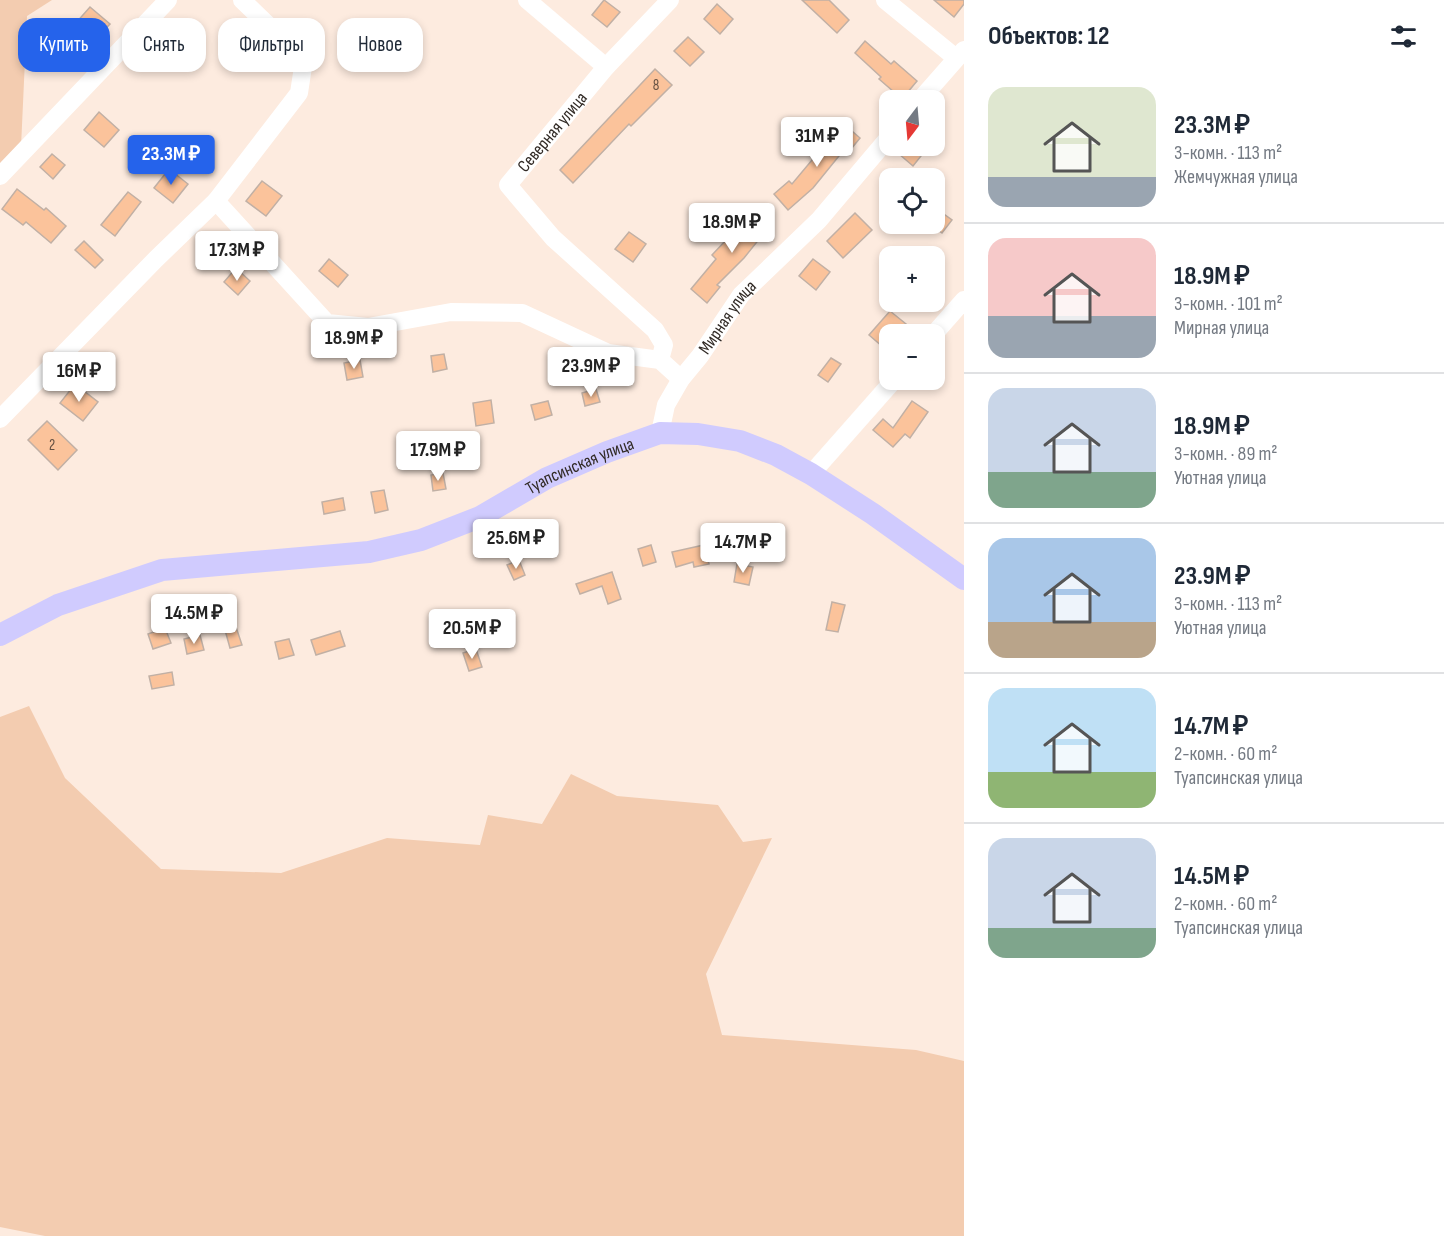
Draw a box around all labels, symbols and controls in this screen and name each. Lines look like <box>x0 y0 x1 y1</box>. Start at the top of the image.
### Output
chip: Купить <box>18 18 110 72</box>
chip: Снять <box>122 18 206 72</box>
chip: Фильтры <box>218 18 325 72</box>
chip: Новое <box>337 18 423 72</box>
icon: filters <box>1387 20 1420 53</box>
text: Объектов: 12 <box>988 21 1109 52</box>
house number: 8 <box>653 76 659 95</box>
street label: Северная улица <box>513 88 592 176</box>
north arrow <box>879 90 945 156</box>
map controls <box>879 90 945 390</box>
text: 23.3M ₽ <box>1174 110 1250 141</box>
icon: home <box>1036 111 1108 183</box>
pin: 31M ₽ <box>775 117 859 168</box>
text: 31M ₽ <box>795 124 839 148</box>
pin: 23.3M ₽ <box>116 135 226 186</box>
text: 3-комн. · 113 m² <box>1174 141 1282 165</box>
text: 23.3M ₽ <box>142 142 200 166</box>
text: Жемчужная улица <box>1174 165 1298 189</box>
button: locate <box>879 168 945 234</box>
pin: 18.9M ₽ <box>677 203 787 254</box>
text: 18.9M ₽ <box>703 210 761 234</box>
pin: 17.3M ₽ <box>182 231 292 282</box>
text: 17.3M ₽ <box>209 238 265 262</box>
button: + <box>879 246 945 312</box>
text: 18.9M ₽ <box>1174 261 1250 292</box>
icon: home <box>1036 262 1108 334</box>
street label: Мирная улица <box>694 276 761 358</box>
text: 3-комн. · 101 m² <box>1174 292 1283 316</box>
text: Мирная улица <box>1174 316 1269 340</box>
pin: 18.9M ₽ <box>299 319 409 370</box>
button: − <box>879 324 945 390</box>
text: 18.9M ₽ <box>325 326 383 350</box>
pin: 23.9M ₽ <box>536 347 646 398</box>
pin: 16M ₽ <box>37 352 121 403</box>
text: 23.9M ₽ <box>562 354 620 378</box>
text: 16M ₽ <box>57 359 101 383</box>
text: 18.9M ₽ <box>1174 411 1250 442</box>
icon: home <box>1036 412 1108 484</box>
pin: 17.9M ₽ <box>383 431 493 482</box>
street label: Туапсинская улица <box>522 433 637 499</box>
house number: 2 <box>49 436 55 455</box>
text: 17.9M ₽ <box>410 438 466 462</box>
text: 3-комн. · 89 m² <box>1174 442 1277 466</box>
text: Уютная улица <box>1174 466 1266 490</box>
pin: 25.6M ₽ <box>461 519 571 570</box>
pin: 14.7M ₽ <box>688 523 798 574</box>
text: 25.6M ₽ <box>487 526 545 550</box>
text: 14.7M ₽ <box>714 530 772 554</box>
text: 23.9M ₽ <box>1174 561 1251 592</box>
icon: home <box>1036 562 1108 634</box>
text: 3-комн. · 113 m² <box>1174 592 1282 616</box>
pin: 14.5M ₽ <box>139 594 249 645</box>
text: 14.5M ₽ <box>165 601 223 625</box>
pin: 20.5M ₽ <box>417 609 527 660</box>
text: 20.5M ₽ <box>443 616 501 640</box>
text: Уютная улица <box>1174 616 1266 640</box>
text: 14.7M ₽ <box>1174 711 1248 742</box>
icon: home <box>1036 712 1108 784</box>
text: 2-комн. · 60 m² <box>1174 742 1277 766</box>
text: Туапсинская улица <box>1174 766 1303 790</box>
text: 14.5M ₽ <box>1174 861 1249 892</box>
icon: home <box>1036 862 1108 934</box>
text: 2-комн. · 60 m² <box>1174 892 1277 916</box>
text: Туапсинская улица <box>1174 916 1303 940</box>

